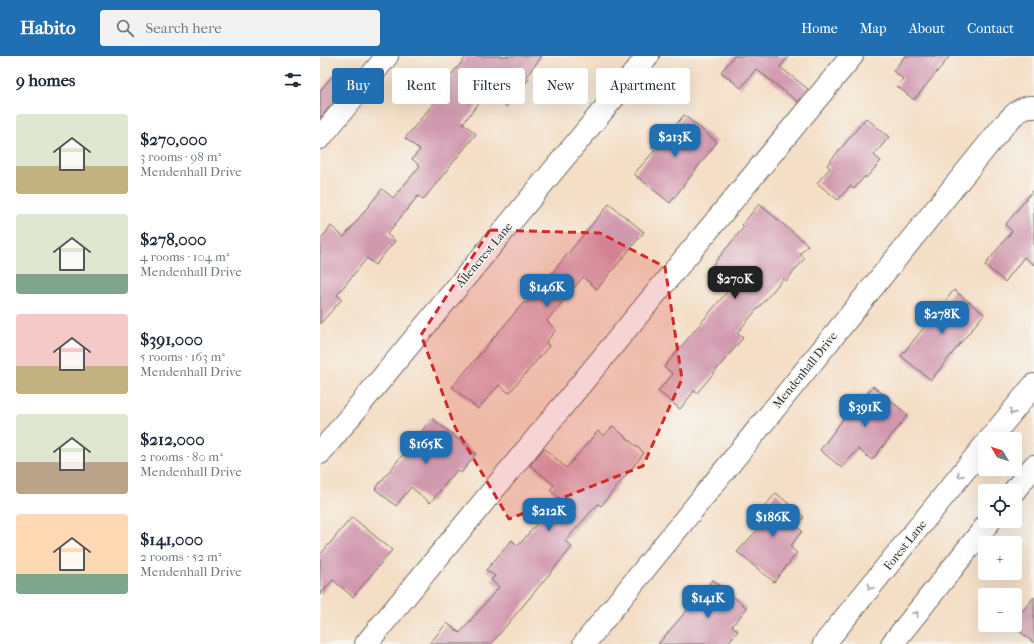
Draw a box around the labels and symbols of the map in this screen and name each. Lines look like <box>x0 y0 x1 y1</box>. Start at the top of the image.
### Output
pin: $213K <box>647 124 703 158</box>
street label: Allencrest Lane <box>452 220 515 291</box>
pin: $270K <box>707 266 763 300</box>
pin: $146K <box>519 274 575 308</box>
pin: $278K <box>914 301 970 335</box>
street label: Mendenhall Drive <box>770 329 840 411</box>
pin: $391K <box>837 394 893 428</box>
one-way arrow <box>1010 407 1017 414</box>
pin: $165K <box>398 431 454 465</box>
north arrow <box>978 432 1022 476</box>
one-way arrow <box>958 471 965 478</box>
pin: $212K <box>521 498 577 532</box>
pin: $186K <box>745 504 801 538</box>
street label: Forest Lane <box>881 517 929 573</box>
one-way arrow <box>867 583 874 590</box>
pin: $141K <box>680 585 736 619</box>
one-way arrow <box>912 611 919 618</box>

